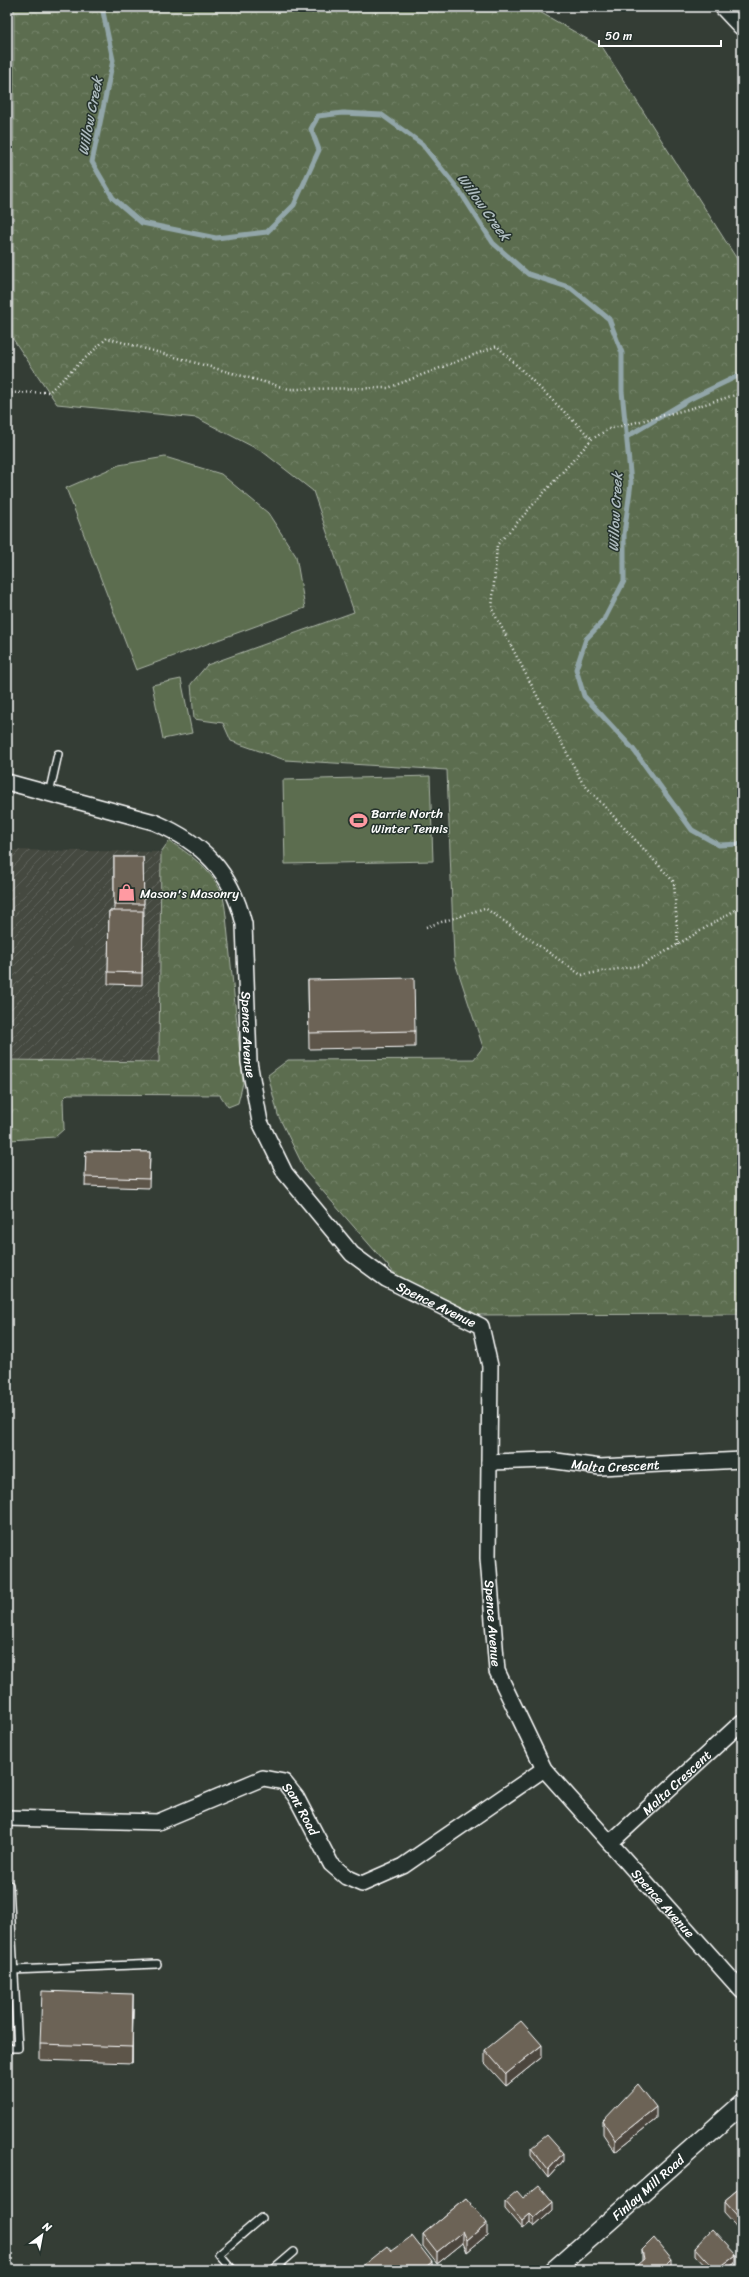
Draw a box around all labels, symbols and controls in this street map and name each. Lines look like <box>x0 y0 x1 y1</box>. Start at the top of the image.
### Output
scale bar <box>599 22 721 48</box>
text: 50 m <box>605 25 632 47</box>
water label: Willow Creek <box>71 73 111 157</box>
water label: Willow Creek <box>450 168 518 248</box>
water label: Willow Creek <box>601 470 630 552</box>
place label: Barrie North Winter Tennis <box>371 802 449 840</box>
sports icon: Barrie North Winter Tennis <box>348 810 368 830</box>
place label: Mason's Masonry <box>140 882 239 905</box>
shop icon: Mason's Masonry <box>117 883 137 903</box>
street label: Spence Avenue <box>234 991 263 1080</box>
street label: Spence Avenue <box>392 1275 481 1334</box>
street label: Malta Crescent <box>570 1452 660 1479</box>
street label: Spence Avenue <box>478 1579 508 1668</box>
street label: Malta Crescent <box>636 1744 717 1821</box>
street label: Sant Road <box>276 1777 326 1841</box>
street label: Spence Avenue <box>626 1863 701 1944</box>
street label: Finlay Mill Road <box>606 2148 691 2226</box>
north arrow <box>22 2215 62 2255</box>
text: N <box>38 2216 56 2237</box>

